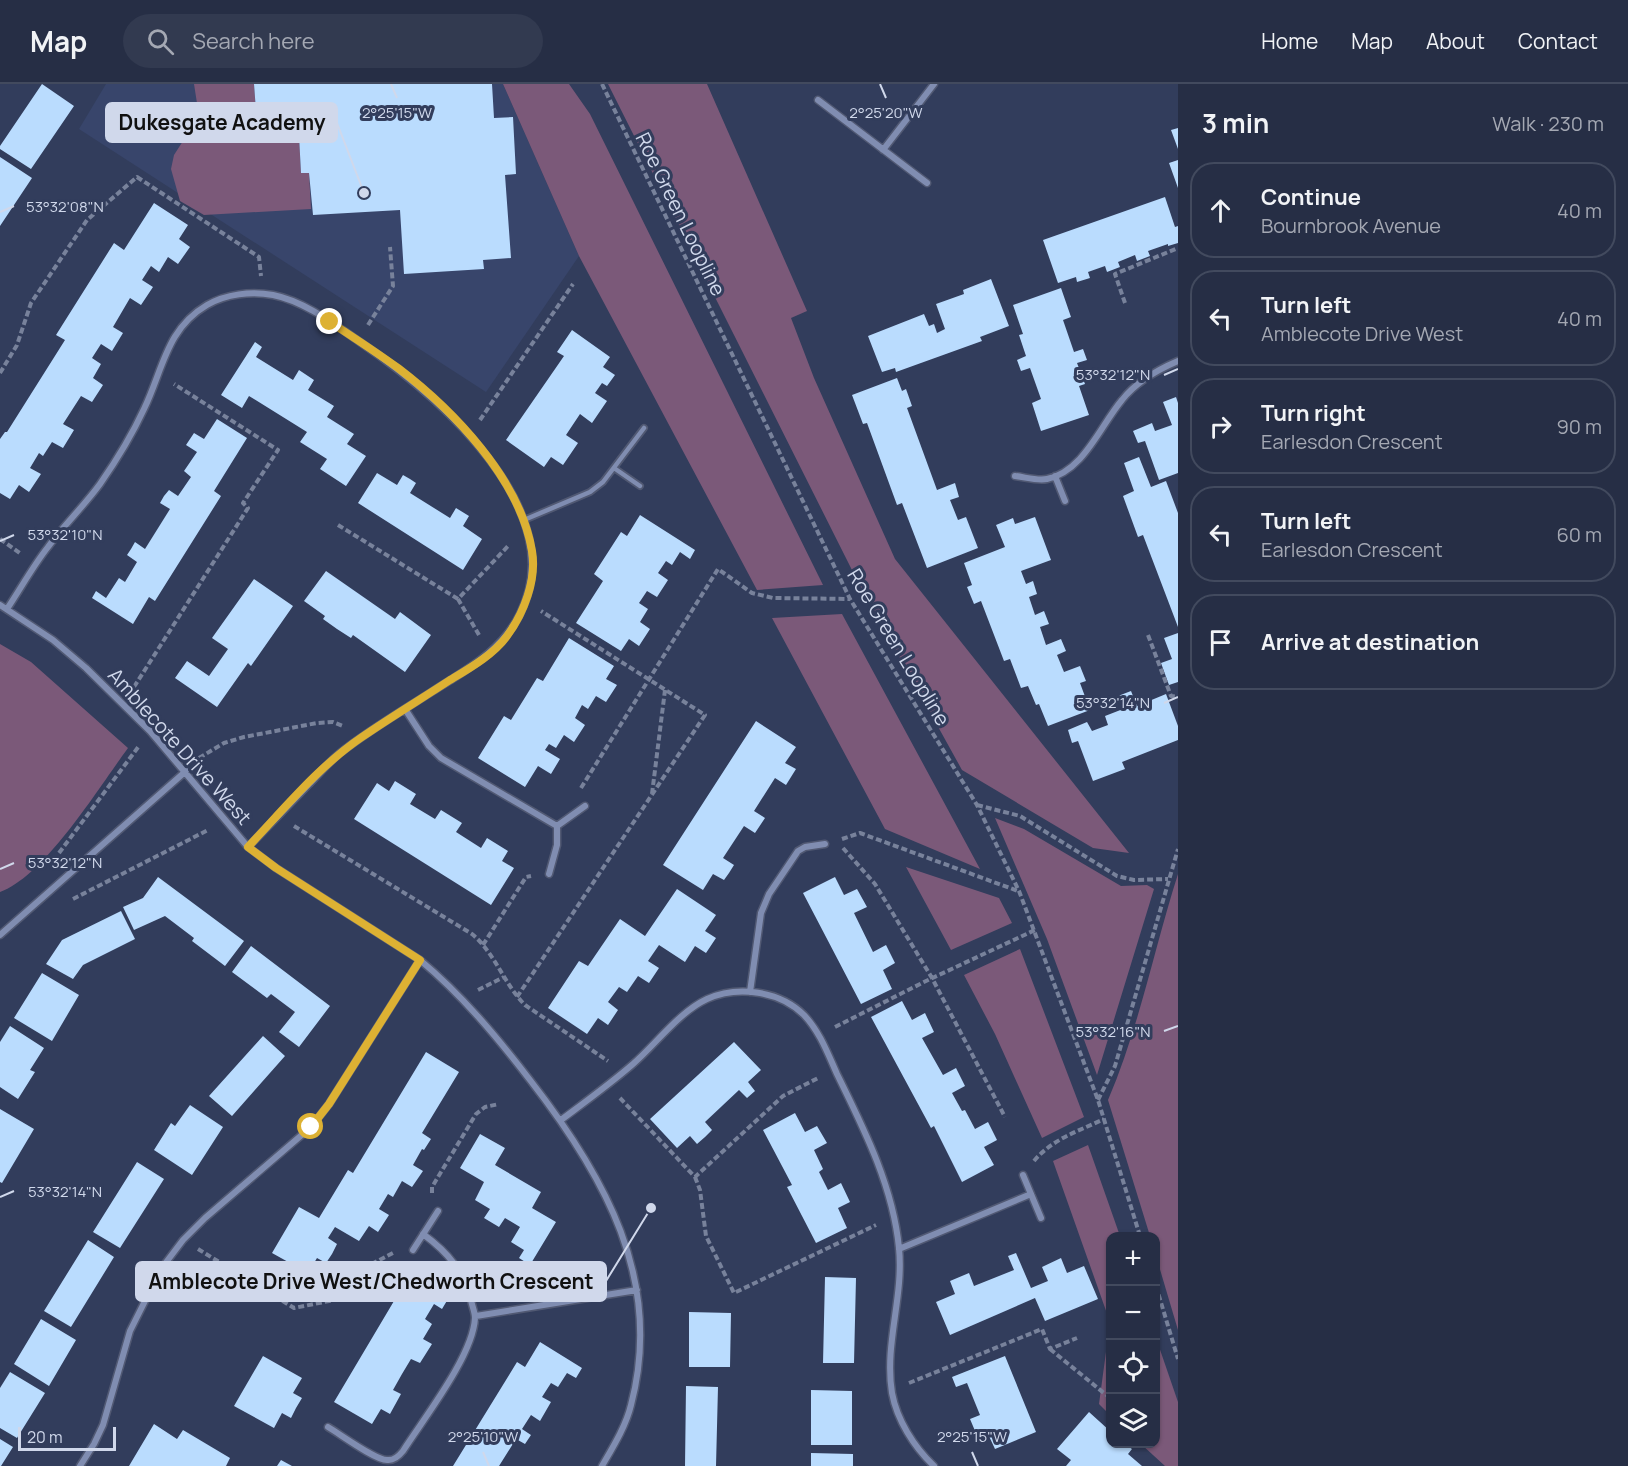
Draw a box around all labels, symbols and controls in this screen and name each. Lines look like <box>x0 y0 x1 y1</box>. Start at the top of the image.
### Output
search box <box>123 14 543 68</box>
text: Map <box>30 22 87 60</box>
icon: search <box>144 25 177 58</box>
text: Search here <box>192 26 315 56</box>
text: Home <box>1261 27 1318 55</box>
text: Map <box>1351 27 1393 55</box>
text: About <box>1426 27 1485 55</box>
text: Contact <box>1518 27 1598 55</box>
text: 2°25'15"W <box>362 102 432 123</box>
text: 2°25'20"W <box>849 102 923 123</box>
callout: Dukesgate Academy <box>106 103 337 142</box>
text: 3 min <box>1202 105 1269 141</box>
text: Dukesgate Academy <box>119 108 326 136</box>
text: Walk · 230 m <box>1492 110 1604 137</box>
street label: Roe Green Loopline <box>630 128 732 300</box>
text: Continue <box>1261 182 1361 212</box>
icon: ahead <box>1204 194 1237 227</box>
text: 53°32'08"N <box>26 196 104 217</box>
text: 40 m <box>1557 197 1602 224</box>
text: Bournbrook Avenue <box>1261 212 1441 239</box>
text: Turn left <box>1261 290 1351 320</box>
icon: left <box>1204 302 1237 335</box>
text: 40 m <box>1557 305 1602 332</box>
route end <box>316 308 342 334</box>
text: Amblecote Drive West <box>1261 320 1463 347</box>
text: 53°32'12"N <box>1076 364 1150 385</box>
text: Turn right <box>1261 398 1366 428</box>
icon: right <box>1204 410 1237 443</box>
text: 90 m <box>1556 413 1602 440</box>
text: Earlesdon Crescent <box>1261 428 1443 455</box>
text: Turn left <box>1261 506 1351 536</box>
icon: left <box>1204 518 1237 551</box>
text: 60 m <box>1556 521 1602 548</box>
text: 53°32'10"N <box>28 524 102 545</box>
text: Earlesdon Crescent <box>1261 536 1443 563</box>
street label: Roe Green Loopline <box>841 563 957 731</box>
icon: arrive <box>1204 626 1237 659</box>
text: Arrive at destination <box>1261 627 1479 657</box>
street label: Amblecote Drive West <box>102 662 258 830</box>
text: 53°32'14"N <box>1076 692 1150 713</box>
text: 53°32'12"N <box>28 852 102 873</box>
text: 53°32'16"N <box>1075 1021 1151 1042</box>
route start <box>297 1113 323 1139</box>
text: 53°32'14"N <box>28 1181 102 1202</box>
map controls <box>1106 1232 1160 1448</box>
button: + <box>1106 1232 1160 1286</box>
callout: Amblecote Drive West/Chedworth Crescent <box>136 1262 606 1301</box>
text: Amblecote Drive West/Chedworth Crescent <box>148 1267 594 1295</box>
button: − <box>1106 1286 1160 1340</box>
button: locate <box>1106 1340 1160 1394</box>
button: layers <box>1106 1394 1160 1448</box>
scale bar <box>18 1424 116 1452</box>
text: 20 m <box>27 1426 63 1448</box>
text: 2°25'10"W <box>448 1426 518 1447</box>
text: 2°25'15"W <box>937 1426 1007 1447</box>

